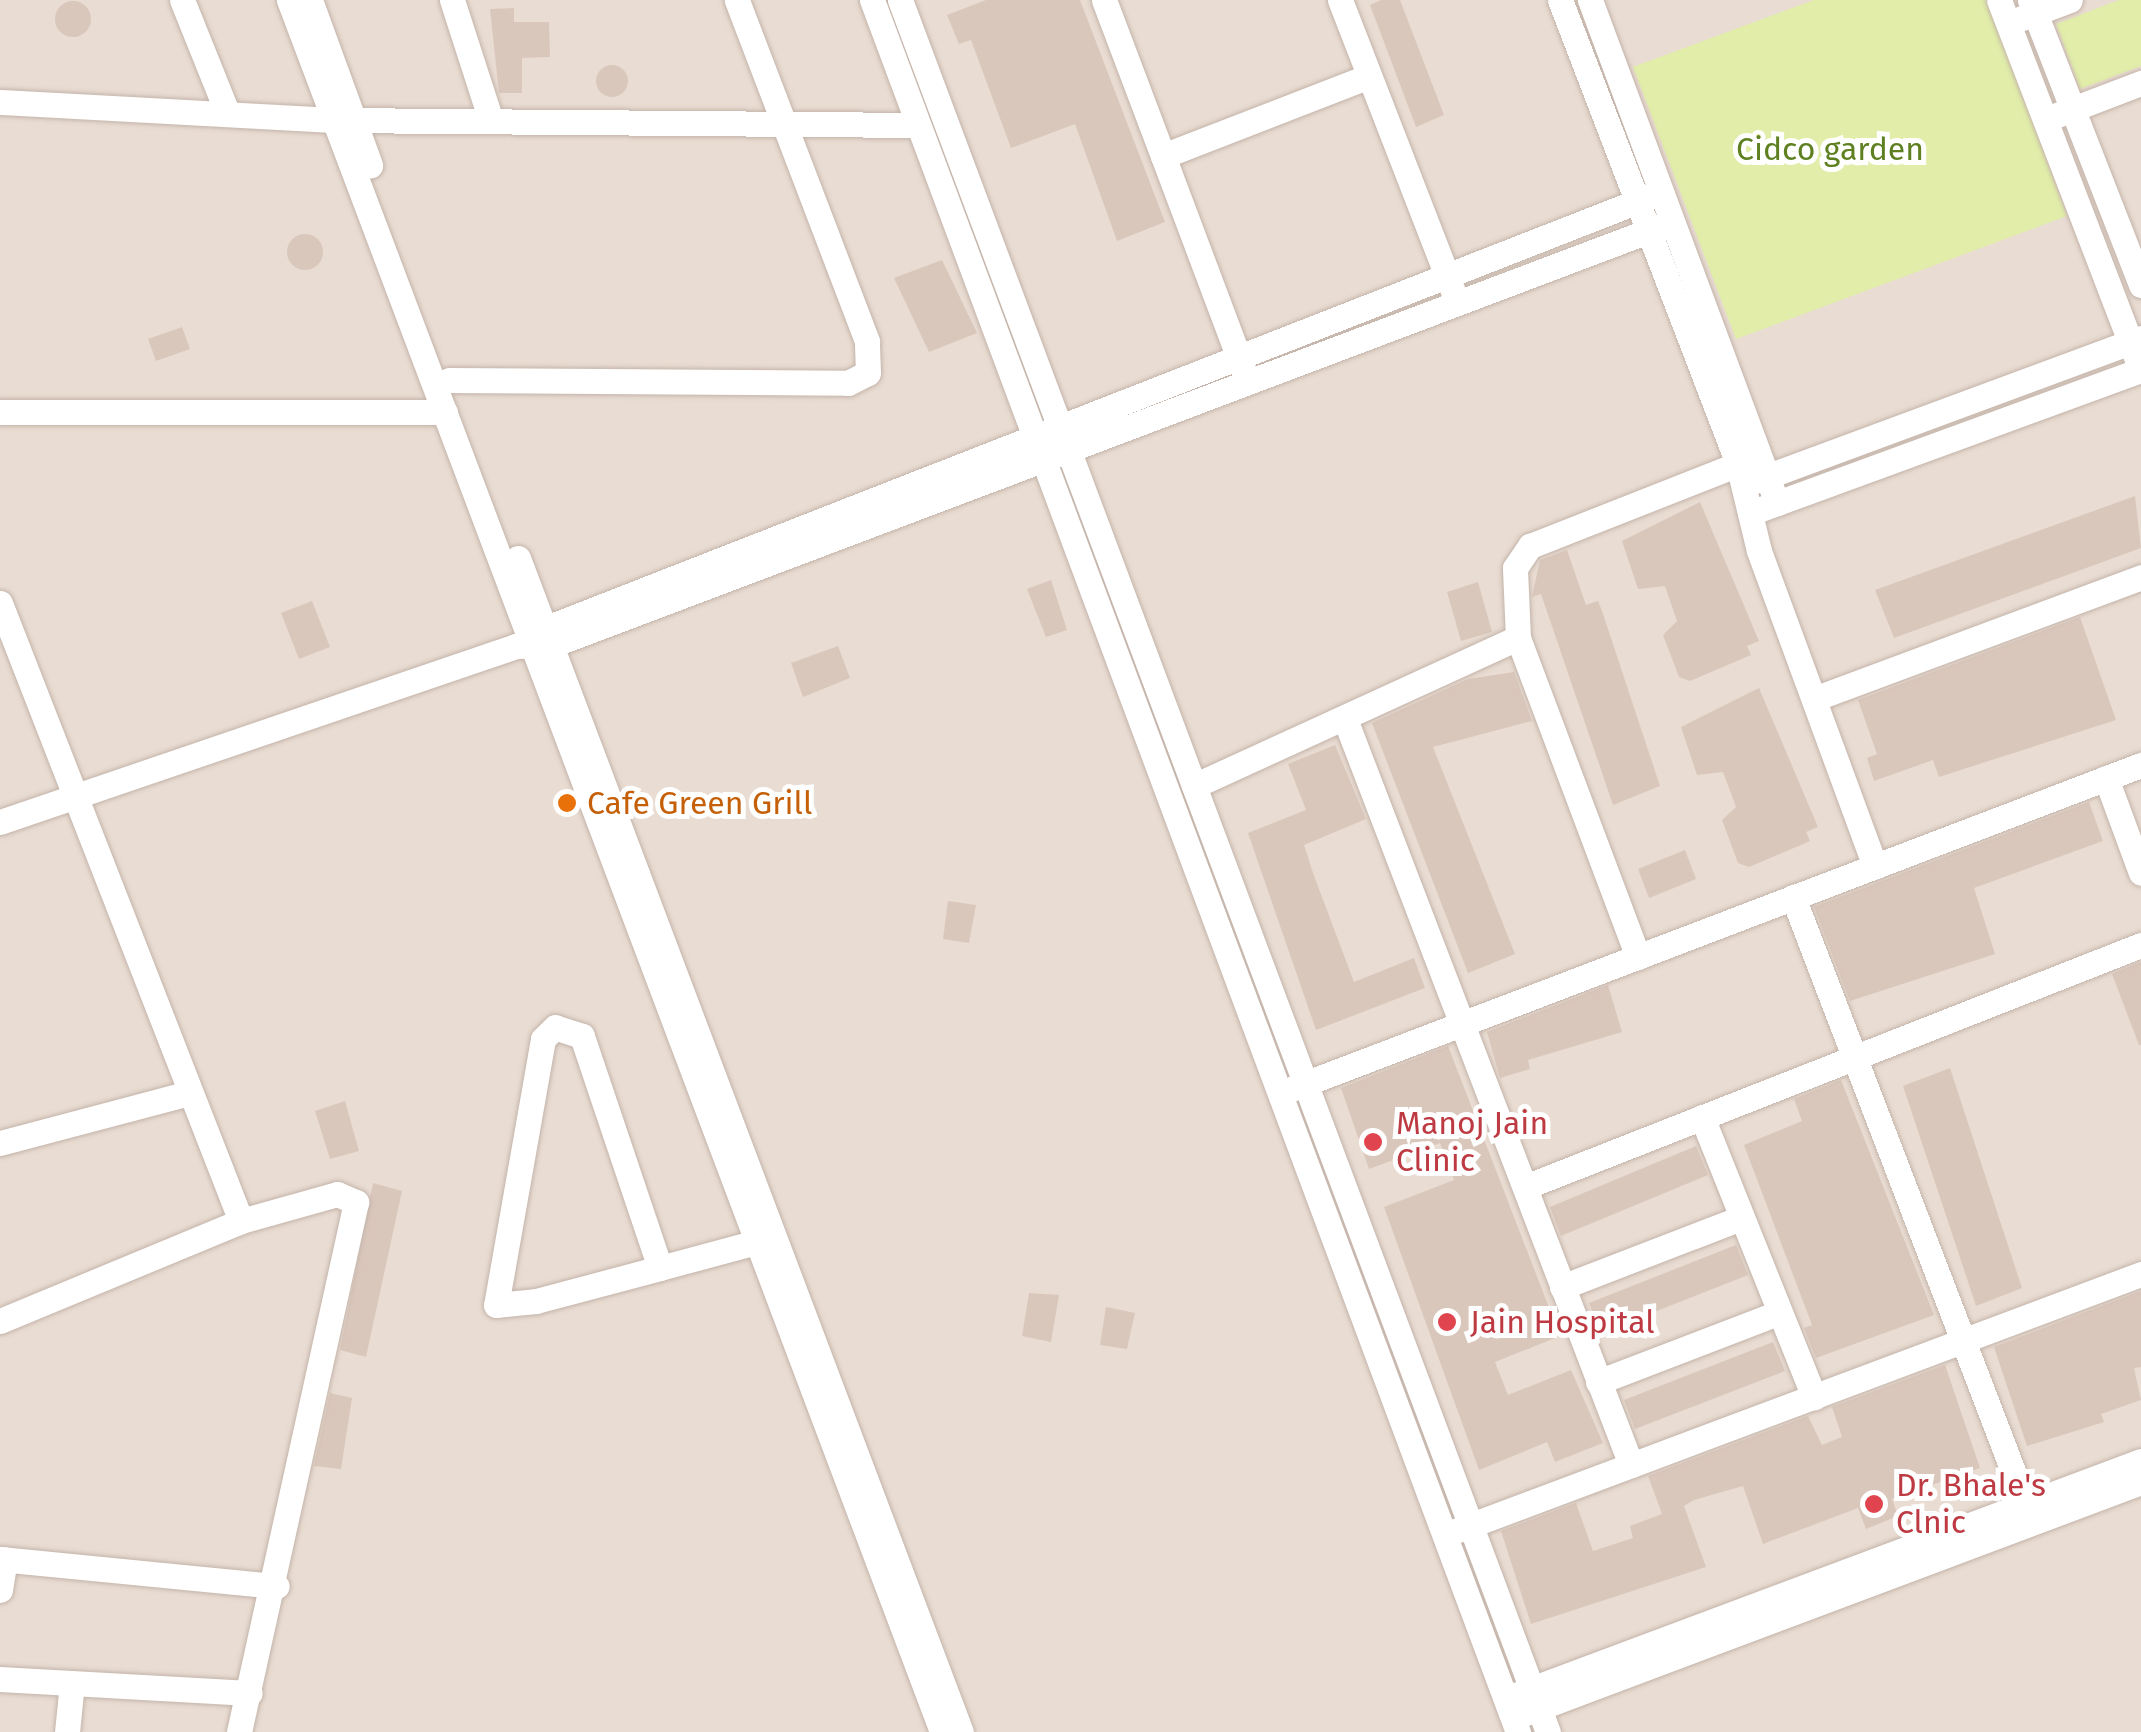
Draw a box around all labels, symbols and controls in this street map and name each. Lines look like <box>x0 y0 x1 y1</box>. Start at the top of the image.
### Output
park label: Cidco garden <box>1736 130 1924 168</box>
place label: Cafe Green Grill <box>587 784 812 822</box>
marker: Cafe Green Grill <box>556 792 578 814</box>
place label: Manoj Jain Clinic <box>1396 1105 1548 1180</box>
marker: Manoj Jain Clinic <box>1360 1129 1386 1155</box>
place label: Jain Hospital <box>1470 1303 1655 1341</box>
marker: Jain Hospital <box>1434 1309 1460 1335</box>
place label: Dr. Bhale's Clnic <box>1896 1467 2046 1542</box>
marker: Dr. Bhale's Clnic <box>1861 1491 1887 1517</box>

